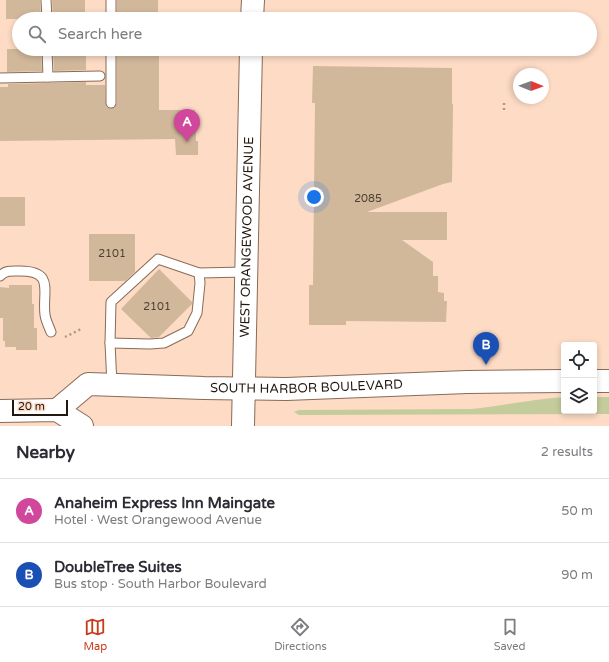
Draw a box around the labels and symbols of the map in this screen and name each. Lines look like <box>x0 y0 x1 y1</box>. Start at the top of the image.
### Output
north arrow <box>513 68 549 104</box>
pin: A <box>174 109 200 142</box>
street label: WEST ORANGEWOOD AVENUE <box>237 136 257 338</box>
your location <box>304 187 324 207</box>
house number: 2085 <box>354 192 382 205</box>
house number: 2101 <box>98 247 126 260</box>
house number: 2101 <box>143 300 171 313</box>
pin: B <box>473 332 499 365</box>
street label: SOUTH HARBOR BOULEVARD <box>210 376 403 397</box>
scale bar <box>12 398 68 417</box>

